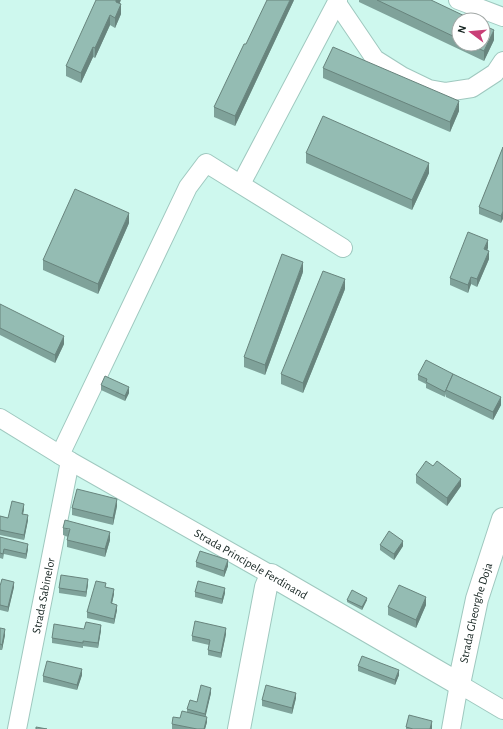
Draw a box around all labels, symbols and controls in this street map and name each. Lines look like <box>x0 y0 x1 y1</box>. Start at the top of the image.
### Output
north arrow <box>451 12 491 52</box>
text: N <box>456 24 468 35</box>
street label: Strada Principele Ferdinand <box>192 527 310 601</box>
street label: Strada Sabinelor <box>30 557 57 635</box>
street label: Strada Gheorghe Doja <box>458 561 495 664</box>

